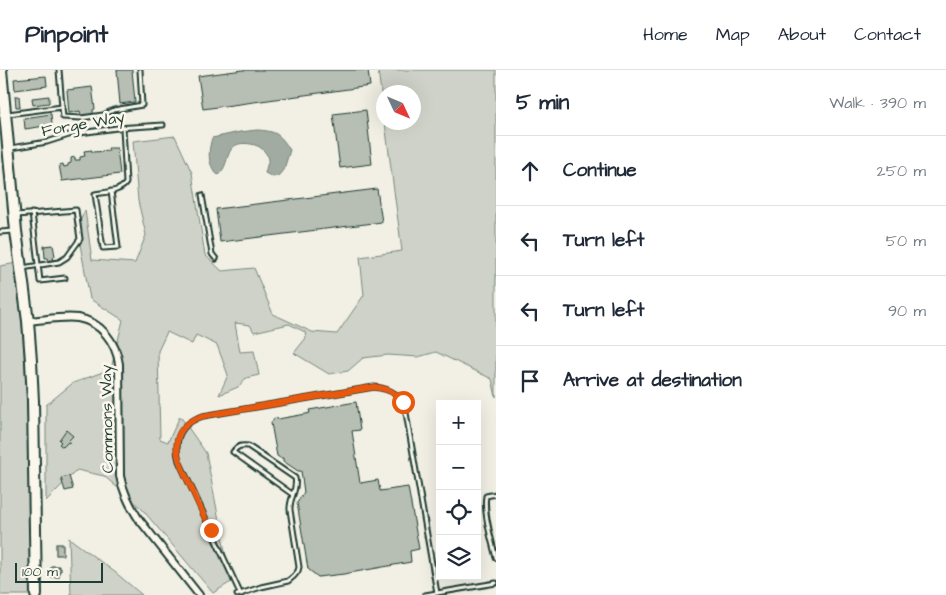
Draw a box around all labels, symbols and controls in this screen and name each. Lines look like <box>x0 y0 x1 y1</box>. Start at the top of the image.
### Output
text: Pinpoint <box>25 18 108 52</box>
text: Home <box>643 22 688 47</box>
text: Map <box>716 22 750 47</box>
text: About <box>778 22 826 47</box>
text: Contact <box>854 22 921 47</box>
north arrow <box>376 85 421 130</box>
text: 5 min <box>516 88 569 117</box>
text: Walk · 390 m <box>829 92 926 114</box>
street label: Forge Way <box>40 106 127 143</box>
icon: ahead <box>516 157 544 185</box>
text: Continue <box>563 157 637 184</box>
text: 250 m <box>877 160 926 182</box>
icon: left <box>516 227 544 255</box>
text: Turn left <box>563 227 644 254</box>
text: 50 m <box>886 230 926 252</box>
icon: left <box>516 297 544 325</box>
text: Turn left <box>563 297 644 324</box>
text: 90 m <box>888 300 926 322</box>
street label: Commons Way <box>95 364 120 473</box>
icon: arrive <box>516 367 544 395</box>
text: Arrive at destination <box>563 367 742 394</box>
route start <box>392 391 415 414</box>
map controls <box>436 400 481 580</box>
button: + <box>436 400 481 445</box>
button: − <box>436 445 481 490</box>
button: locate <box>436 490 481 535</box>
route end <box>200 519 223 542</box>
button: layers <box>436 535 481 580</box>
scale bar <box>15 560 102 583</box>
text: 100 m <box>22 562 58 582</box>

